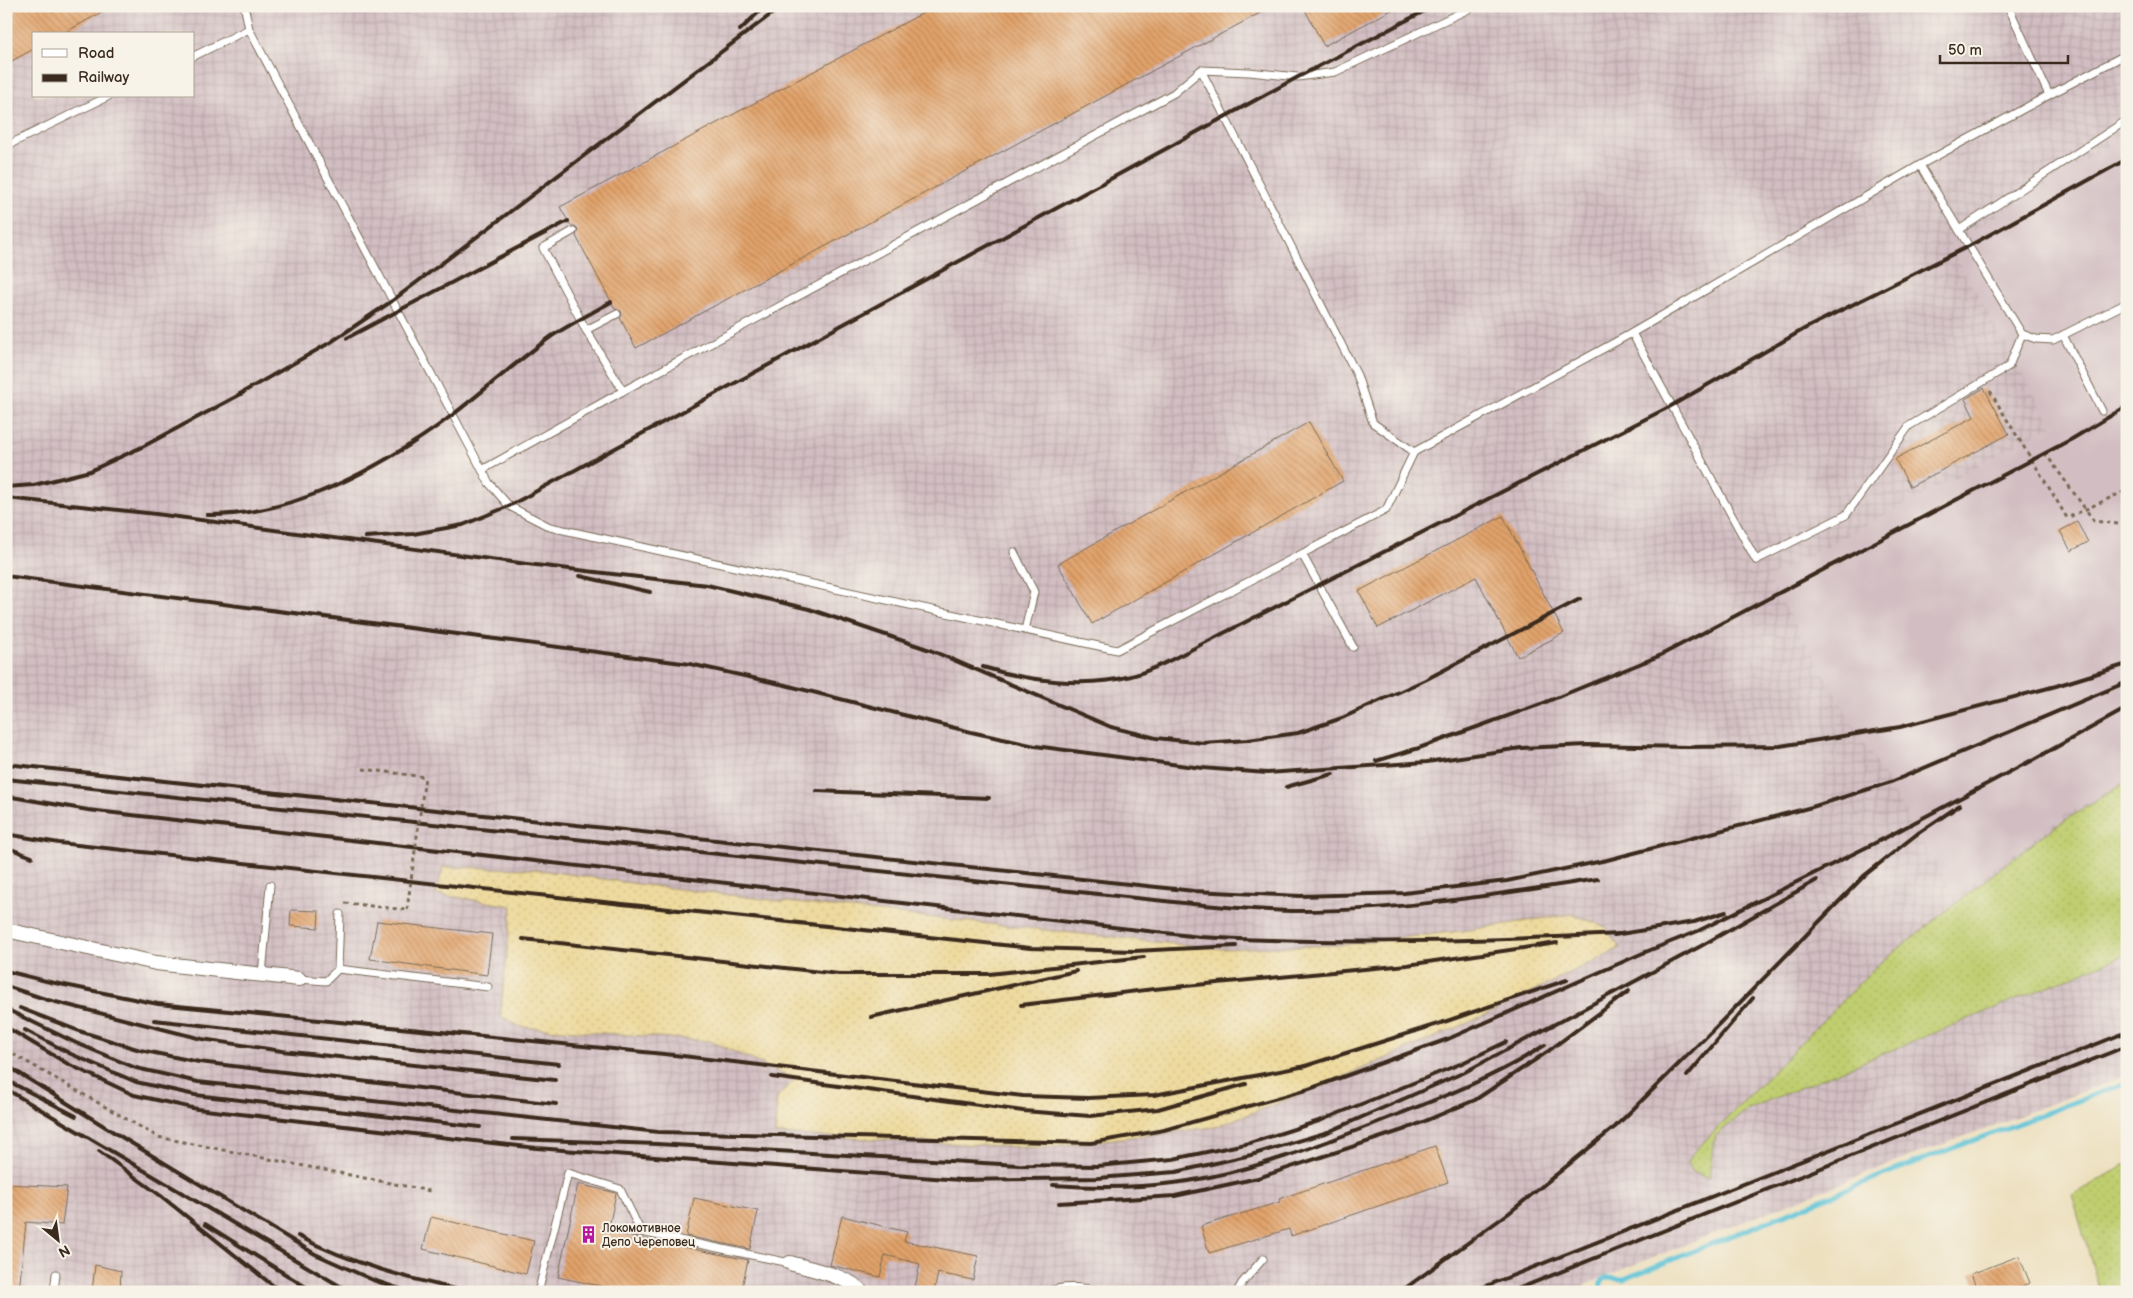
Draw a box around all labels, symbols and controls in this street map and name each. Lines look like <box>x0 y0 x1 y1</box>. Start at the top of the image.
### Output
legend <box>32 32 195 98</box>
scale bar <box>1940 32 2068 64</box>
text: 50 m <box>1948 41 1982 60</box>
text: Road <box>78 44 114 63</box>
text: Railway <box>78 68 129 87</box>
north arrow <box>32 1216 82 1266</box>
place label: Локомотивное Депо Череповец <box>601 1221 695 1250</box>
building icon: Локомотивное Депо Череповец <box>578 1225 598 1245</box>
text: N <box>55 1241 73 1261</box>

